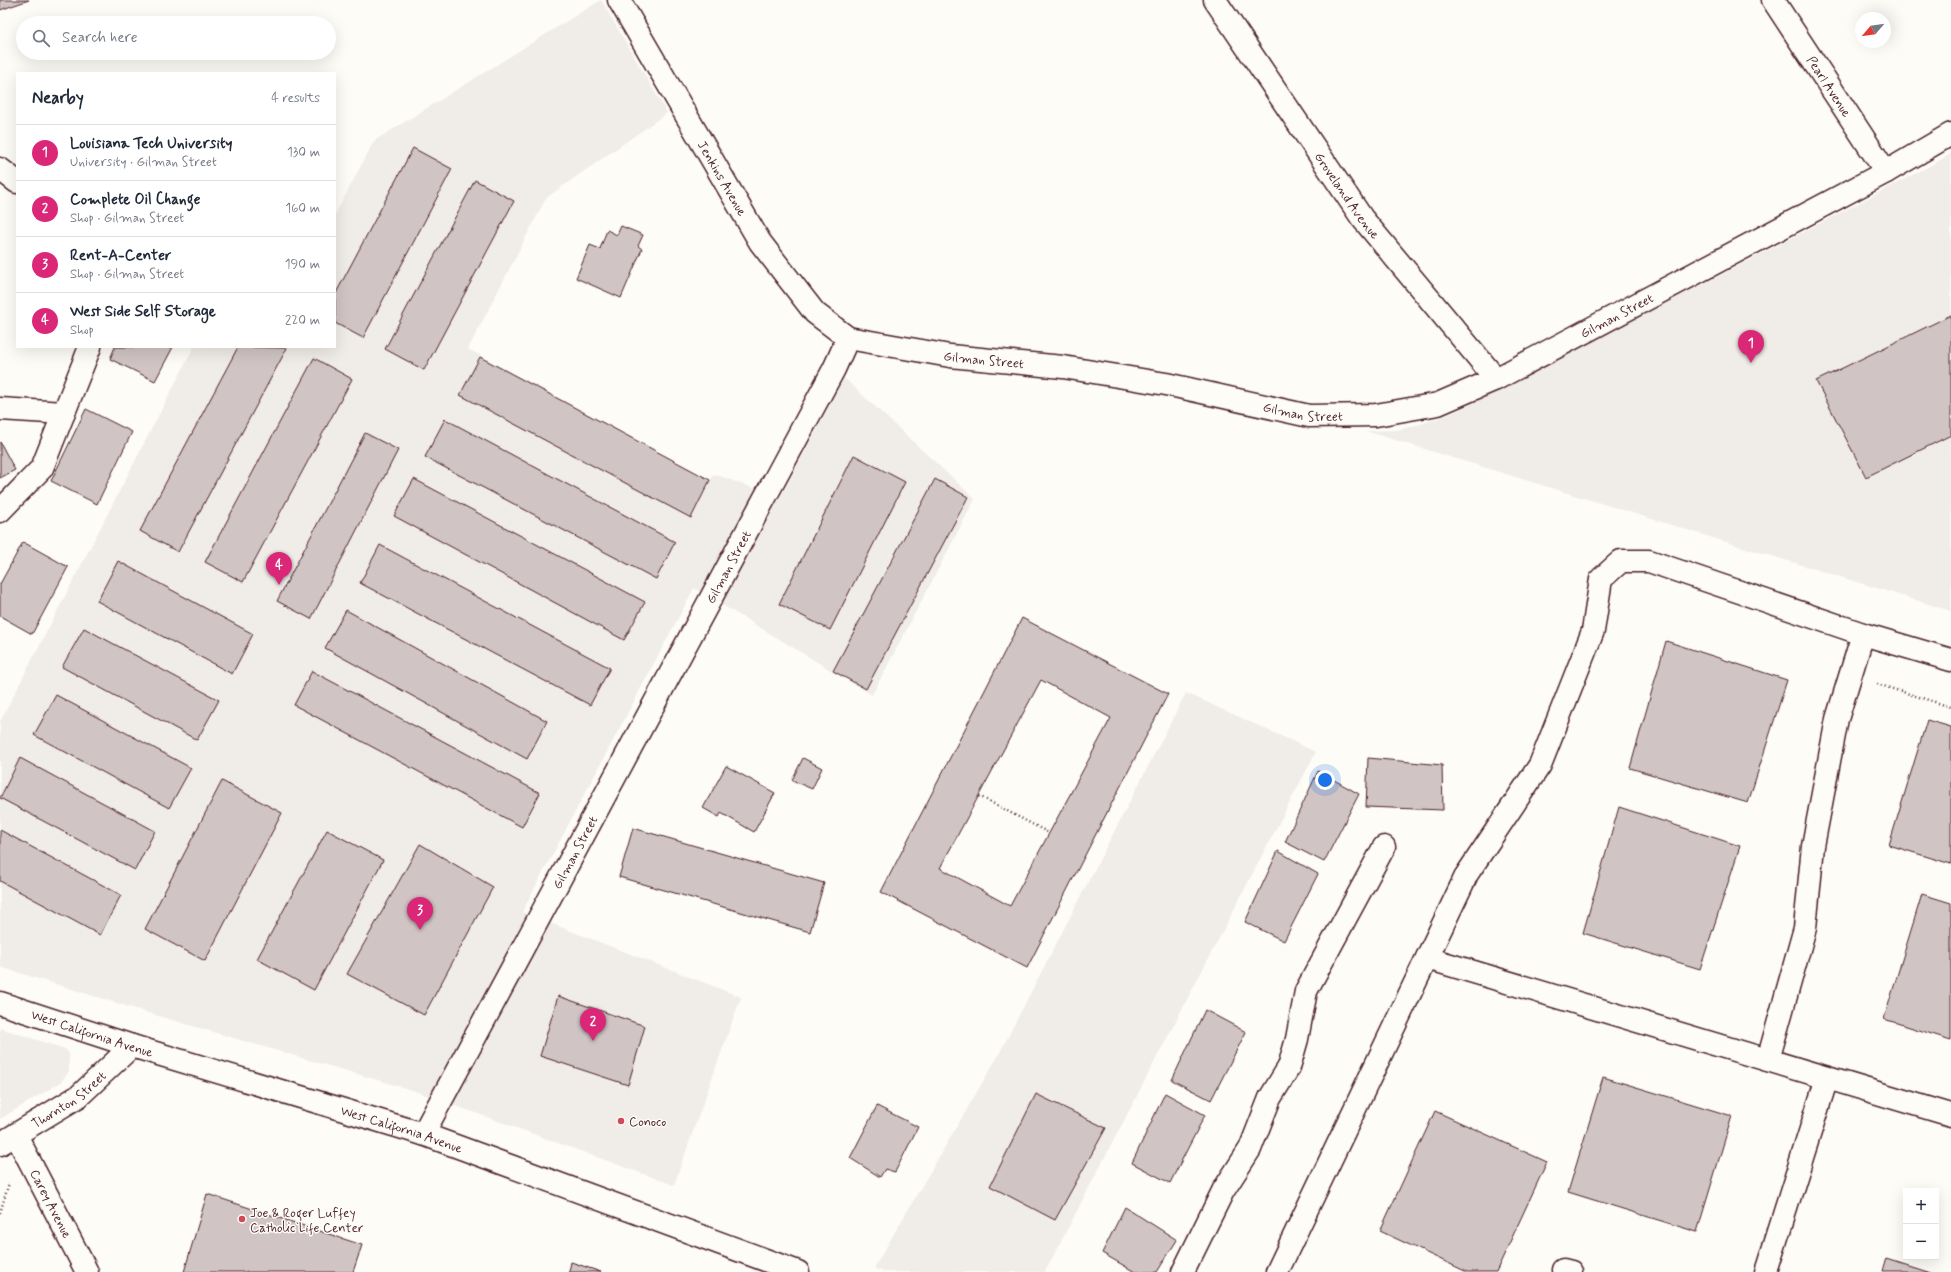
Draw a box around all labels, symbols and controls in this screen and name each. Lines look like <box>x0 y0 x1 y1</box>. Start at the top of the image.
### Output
north arrow <box>1855 12 1891 48</box>
search box <box>16 16 336 60</box>
icon: search <box>30 27 52 49</box>
text: Search here <box>62 28 138 48</box>
street label: Pearl Avenue <box>1802 53 1854 121</box>
text: Nearby <box>32 87 84 109</box>
text: 4 results <box>271 90 320 107</box>
text: Louisiana Tech University <box>70 134 232 154</box>
street label: Jenkins Avenue <box>693 138 750 219</box>
text: 1 <box>42 144 48 161</box>
text: 130 m <box>287 144 320 161</box>
street label: Groveland Avenue <box>1310 149 1383 243</box>
text: University · Gilman Street <box>70 154 217 171</box>
text: Complete Oil Change <box>70 190 200 210</box>
text: 2 <box>42 200 48 217</box>
text: 160 m <box>285 200 320 217</box>
text: Shop · Gilman Street <box>70 210 184 227</box>
text: Rent-A-Center <box>70 246 171 266</box>
text: 3 <box>42 256 48 273</box>
text: 190 m <box>285 256 320 273</box>
text: Shop · Gilman Street <box>70 266 184 283</box>
street label: Gilman Street <box>1578 290 1657 343</box>
text: West Side Self Storage <box>70 302 216 322</box>
text: 4 <box>41 312 49 329</box>
text: 220 m <box>285 312 320 329</box>
text: Shop <box>70 322 94 339</box>
pin: 1 <box>1738 330 1764 363</box>
street label: Gilman Street <box>942 348 1025 373</box>
street label: Gilman Street <box>1261 399 1343 426</box>
street label: Gilman Street <box>703 528 756 607</box>
pin: 4 <box>266 552 292 585</box>
your location <box>1315 770 1335 790</box>
street label: Gilman Street <box>549 813 602 892</box>
pin: 3 <box>407 897 433 930</box>
street label: West California Avenue <box>29 1007 155 1062</box>
pin: 2 <box>580 1008 606 1041</box>
street label: Thornton Street <box>29 1068 110 1133</box>
street label: West California Avenue <box>338 1103 465 1158</box>
place label: Conoco <box>629 1114 666 1131</box>
marker: Conoco <box>616 1116 626 1126</box>
street label: Carey Avenue <box>25 1167 75 1241</box>
map controls <box>1903 1188 1939 1260</box>
button: + <box>1903 1188 1939 1224</box>
place label: Joe & Roger Luffey Catholic Life Center <box>250 1205 364 1237</box>
marker: Joe & Roger Luffey Catholic Life Center <box>237 1214 247 1224</box>
button: − <box>1903 1224 1939 1260</box>

